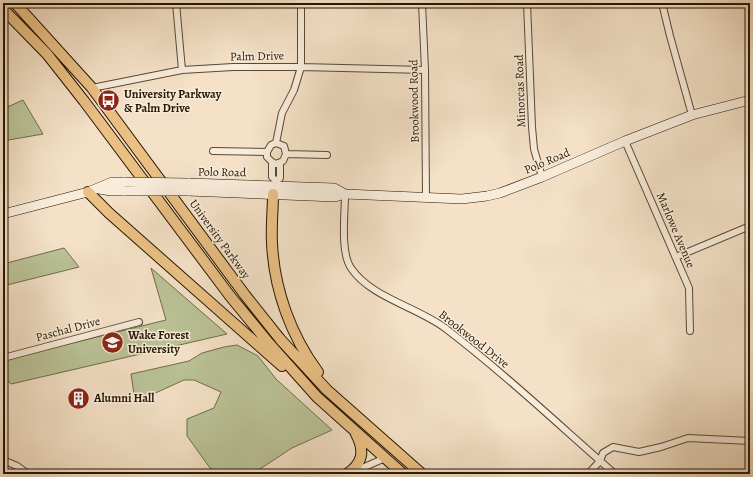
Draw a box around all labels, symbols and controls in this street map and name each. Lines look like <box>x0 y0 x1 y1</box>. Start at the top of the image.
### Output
street label: Palm Drive <box>230 48 284 64</box>
street label: Minorcas Road <box>511 54 529 128</box>
street label: Brookwood Road <box>405 59 423 143</box>
place label: University Parkway & Palm Drive <box>124 86 222 116</box>
bus stop icon: University Parkway & Palm Drive <box>96 88 122 114</box>
street label: Polo Road <box>522 144 573 178</box>
street label: Polo Road <box>198 164 247 180</box>
street label: Marlowe Avenue <box>653 190 699 270</box>
street label: University Parkway <box>186 196 255 282</box>
street label: Brookwood Drive <box>435 306 513 372</box>
street label: Paschal Drive <box>34 313 102 345</box>
place label: Wake Forest University <box>127 327 189 357</box>
school or university icon: Wake Forest University <box>100 329 126 355</box>
building icon: Alumni Hall <box>65 385 91 411</box>
place label: Alumni Hall <box>93 390 155 406</box>

